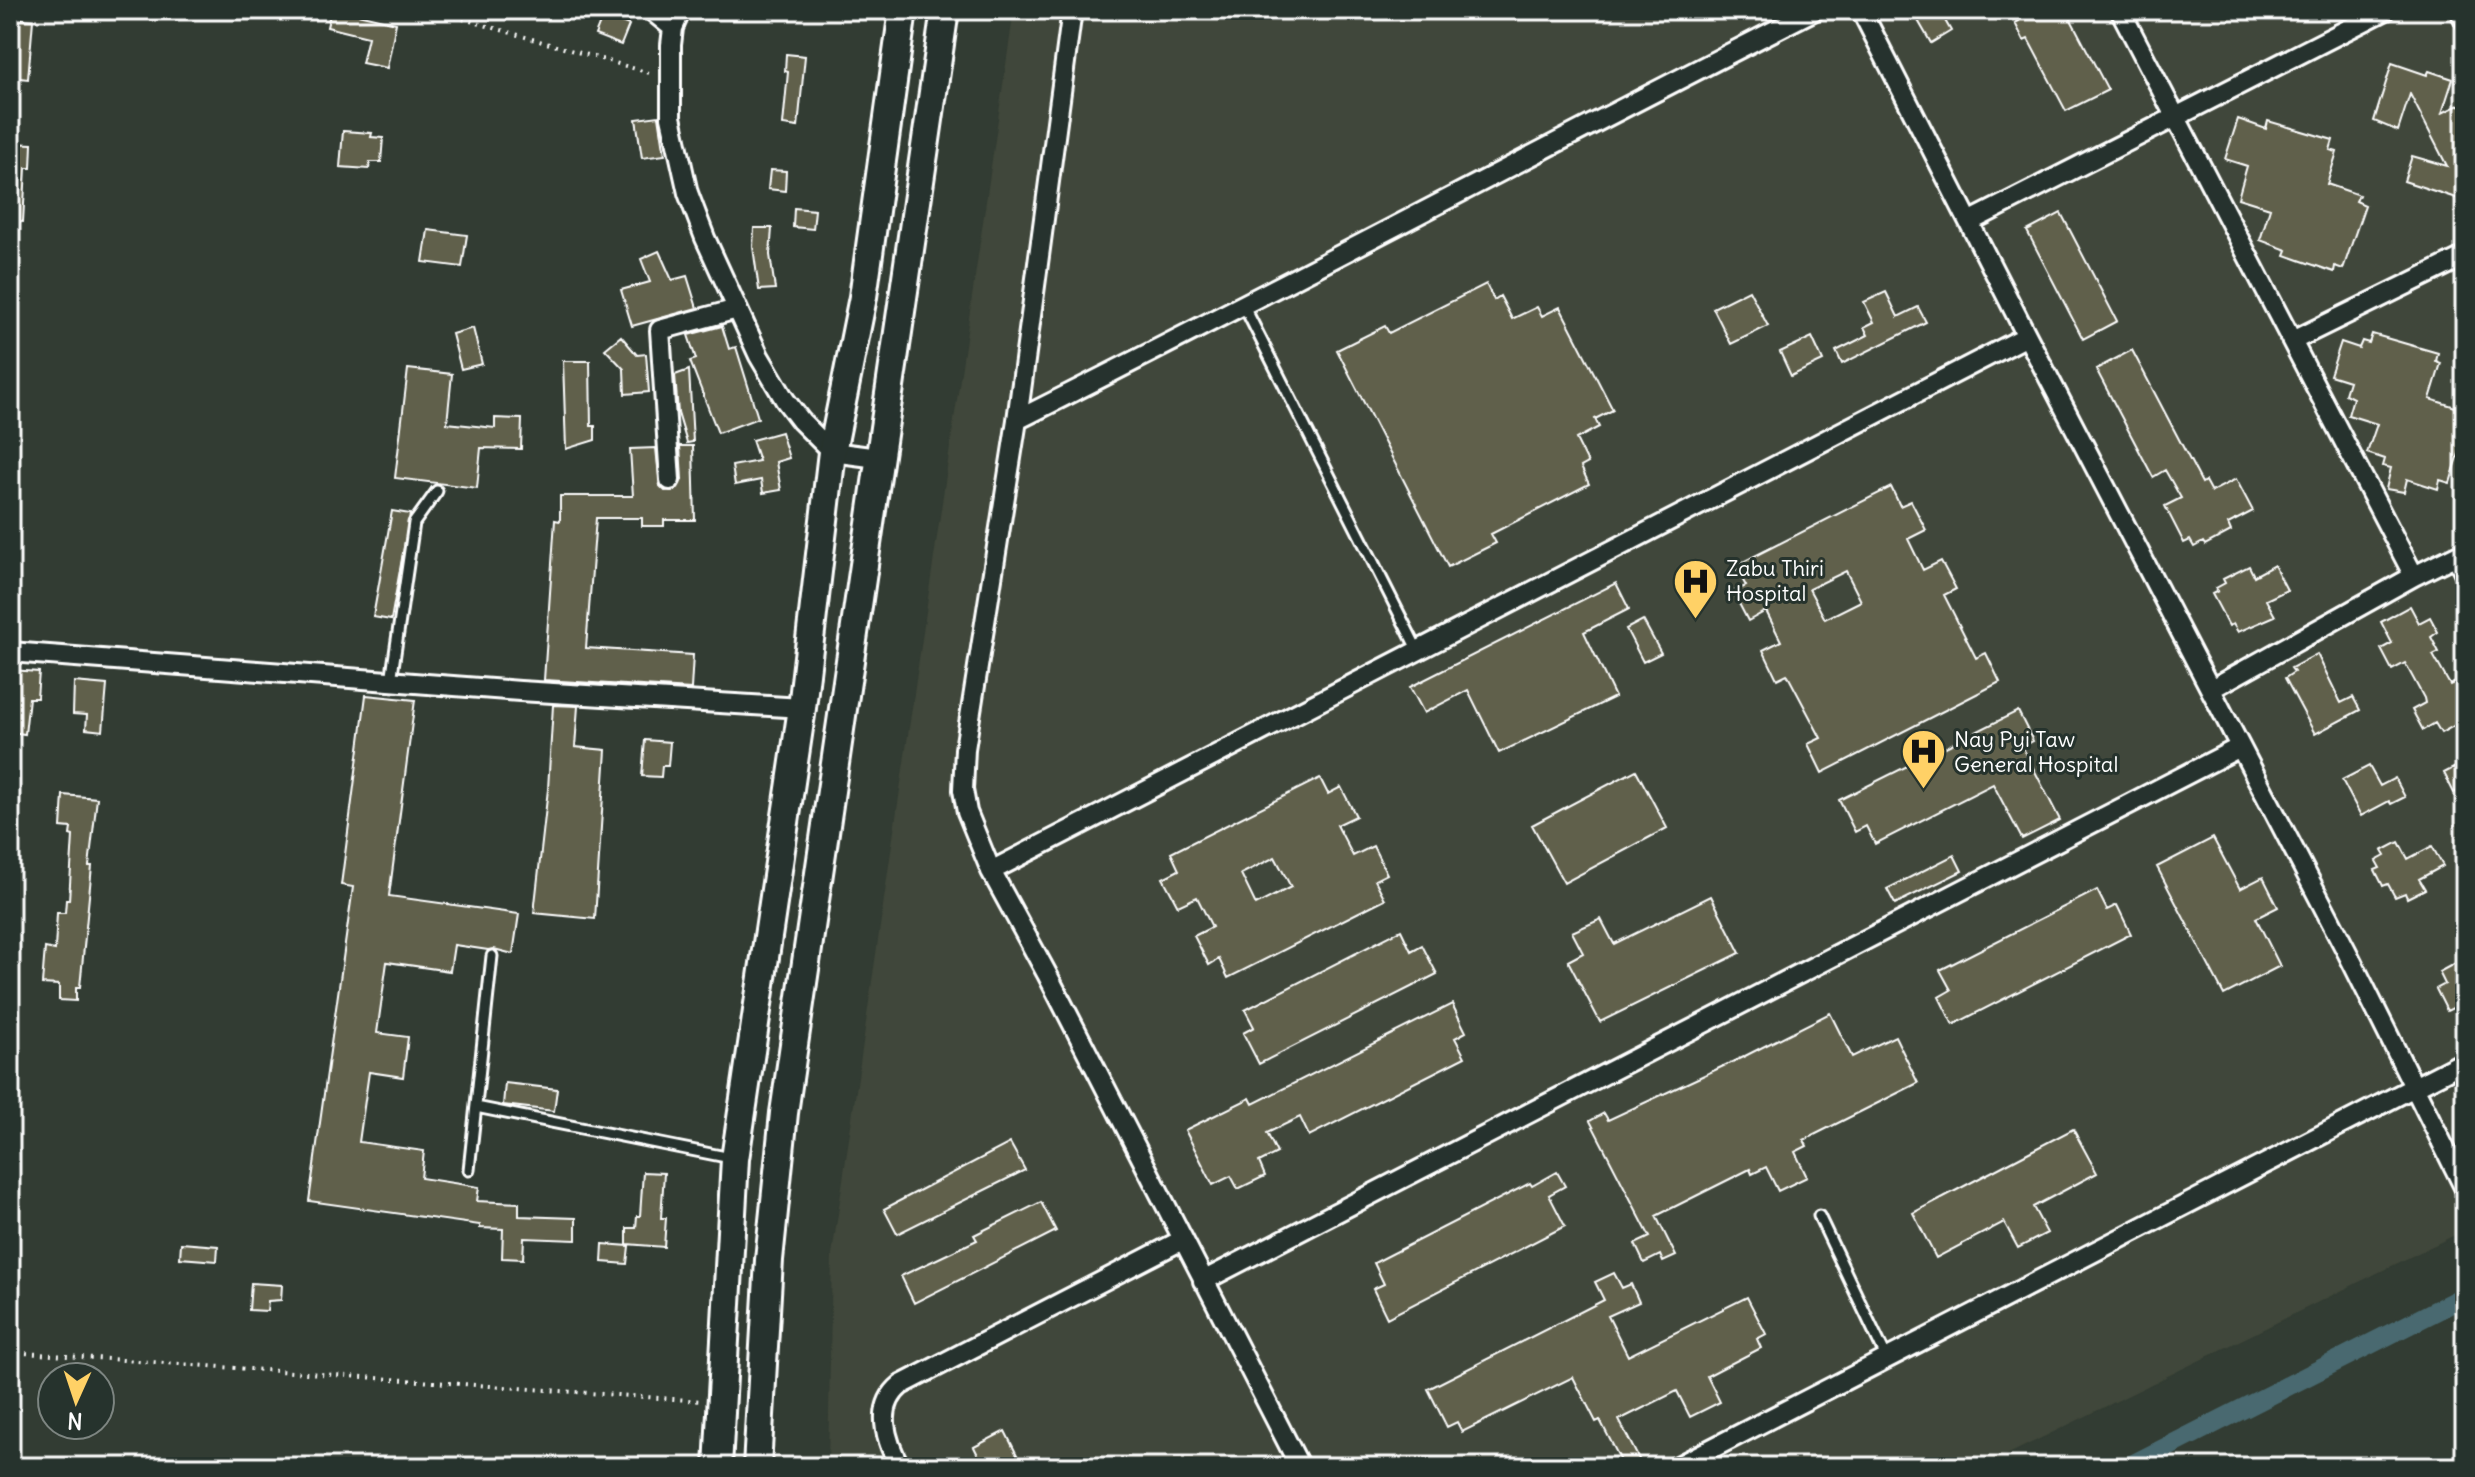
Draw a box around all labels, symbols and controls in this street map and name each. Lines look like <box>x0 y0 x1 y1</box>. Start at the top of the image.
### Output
place label: Zabu Thiri Hospital <box>1726 554 1824 607</box>
hospital icon: Zabu Thiri Hospital <box>1671 557 1719 620</box>
place label: Nay Pyi Taw General Hospital <box>1954 725 2118 778</box>
hospital icon: Nay Pyi Taw General Hospital <box>1899 728 1947 791</box>
north arrow <box>36 1361 116 1441</box>
text: N <box>67 1407 83 1435</box>

